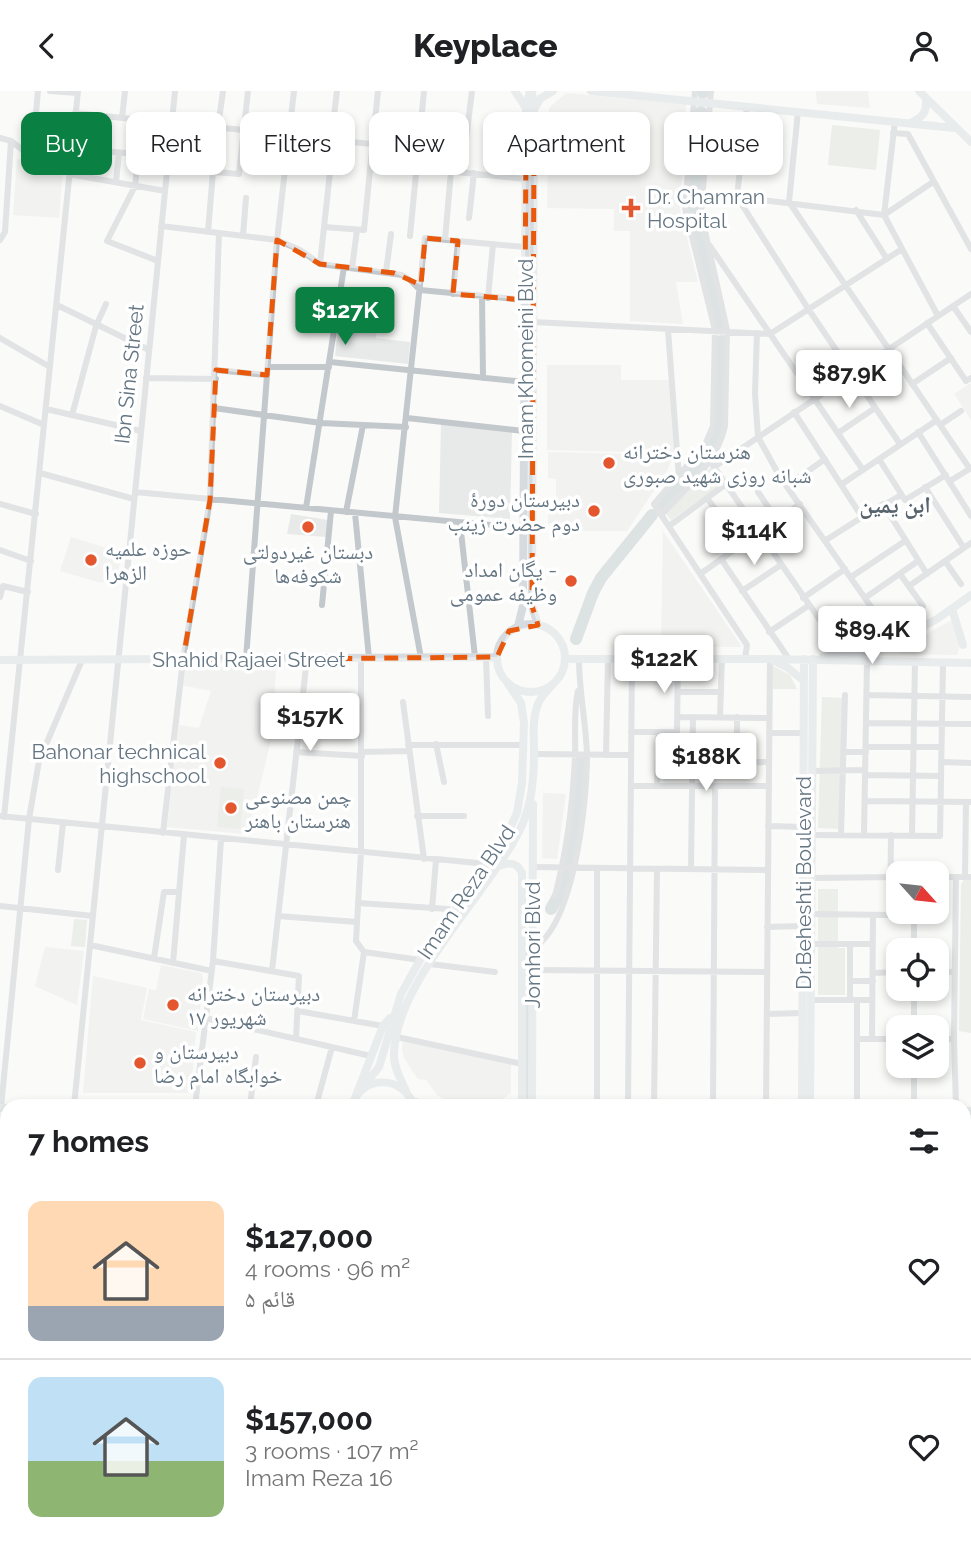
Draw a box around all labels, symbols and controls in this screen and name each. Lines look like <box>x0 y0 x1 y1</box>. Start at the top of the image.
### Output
icon: back <box>28 27 66 65</box>
text: Keyplace <box>413 27 558 64</box>
icon: person <box>905 27 943 65</box>
chip: Buy <box>21 112 112 175</box>
chip: Rent <box>126 112 226 175</box>
chip: Filters <box>240 112 355 175</box>
chip: New <box>369 112 469 175</box>
chip: Apartment <box>483 112 650 175</box>
chip: House <box>664 112 783 175</box>
place label: Dr. Chamran Hospital <box>647 184 765 233</box>
marker: Dr. Chamran Hospital <box>621 198 641 218</box>
street label: Imam Khomeini Blvd <box>513 259 538 459</box>
pin: $127K <box>296 287 394 347</box>
text: $127K <box>311 296 379 323</box>
street label: Ibn Sina Street <box>109 303 149 445</box>
pin: $87.9K <box>792 351 906 410</box>
text: $87.9K <box>812 359 886 386</box>
place label: هنرستان دخترانه شبانه روزی شهید صبوری <box>623 439 812 488</box>
marker: هنرستان دخترانه شبانه روزی شهید صبوری <box>601 455 617 471</box>
place label: دبیرستان دورهٔ دوم حضرت زینب <box>448 487 580 538</box>
district label: ابن یمین <box>859 491 931 519</box>
marker: دبیرستان دورهٔ دوم حضرت زینب <box>586 503 602 519</box>
pin: $114K <box>705 507 803 567</box>
text: $114K <box>721 516 787 543</box>
marker: دبستان غیردولتی شکوفه‌ها <box>300 519 316 535</box>
place label: حوزه علمیه الزهرا <box>105 536 192 585</box>
place label: دبستان غیردولتی شکوفه‌ها <box>243 539 373 588</box>
marker: حوزه علمیه الزهرا <box>83 552 99 568</box>
place label: یگان امداد - وظیفه عمومی <box>450 557 557 607</box>
marker: یگان امداد - وظیفه عمومی <box>563 573 579 589</box>
pin: $89.4K <box>815 607 929 666</box>
text: $89.4K <box>834 615 910 642</box>
pin: $122K <box>615 635 713 695</box>
text: $122K <box>630 644 698 671</box>
street label: Shahid Rajaei Street <box>152 647 346 672</box>
pin: $157K <box>261 693 359 753</box>
text: $157K <box>277 702 343 729</box>
pin: $188K <box>657 733 755 793</box>
place label: Bahonar technical highschool <box>31 739 206 788</box>
text: $188K <box>671 742 741 769</box>
marker: Bahonar technical highschool <box>212 755 228 771</box>
street label: Dr.Beheshti Boulevard <box>791 776 816 990</box>
place label: چمن مصنوعی هنرستان باهنر <box>244 784 352 833</box>
marker: چمن مصنوعی هنرستان باهنر <box>223 800 239 816</box>
street label: Imam Reza Blvd <box>412 820 520 964</box>
north arrow <box>886 861 948 924</box>
map controls <box>886 861 949 1078</box>
street label: Jomhori Blvd <box>520 882 545 1008</box>
button: locate <box>886 938 949 1001</box>
place label: دبیرستان دخترانه ۱۷ شهریور <box>187 981 320 1030</box>
marker: دبیرستان دخترانه ۱۷ شهریور <box>165 997 181 1013</box>
button: layers <box>886 1015 949 1078</box>
place label: دبیرستان و خوابگاه امام رضا <box>154 1039 282 1090</box>
marker: دبیرستان و خوابگاه امام رضا <box>132 1055 148 1071</box>
icon: filters <box>905 1122 943 1160</box>
text: 7 homes <box>28 1124 149 1159</box>
text: $127,000 <box>245 1220 373 1255</box>
icon: home <box>84 1229 168 1313</box>
icon: heart <box>905 1252 943 1290</box>
text: 4 rooms · 96 m² <box>245 1255 410 1282</box>
text: قائم ۵ <box>245 1285 295 1312</box>
text: $157,000 <box>245 1402 373 1437</box>
icon: home <box>84 1405 168 1489</box>
icon: heart <box>905 1428 943 1466</box>
text: 3 rooms · 107 m² <box>245 1437 419 1464</box>
text: Imam Reza 16 <box>245 1464 393 1491</box>

